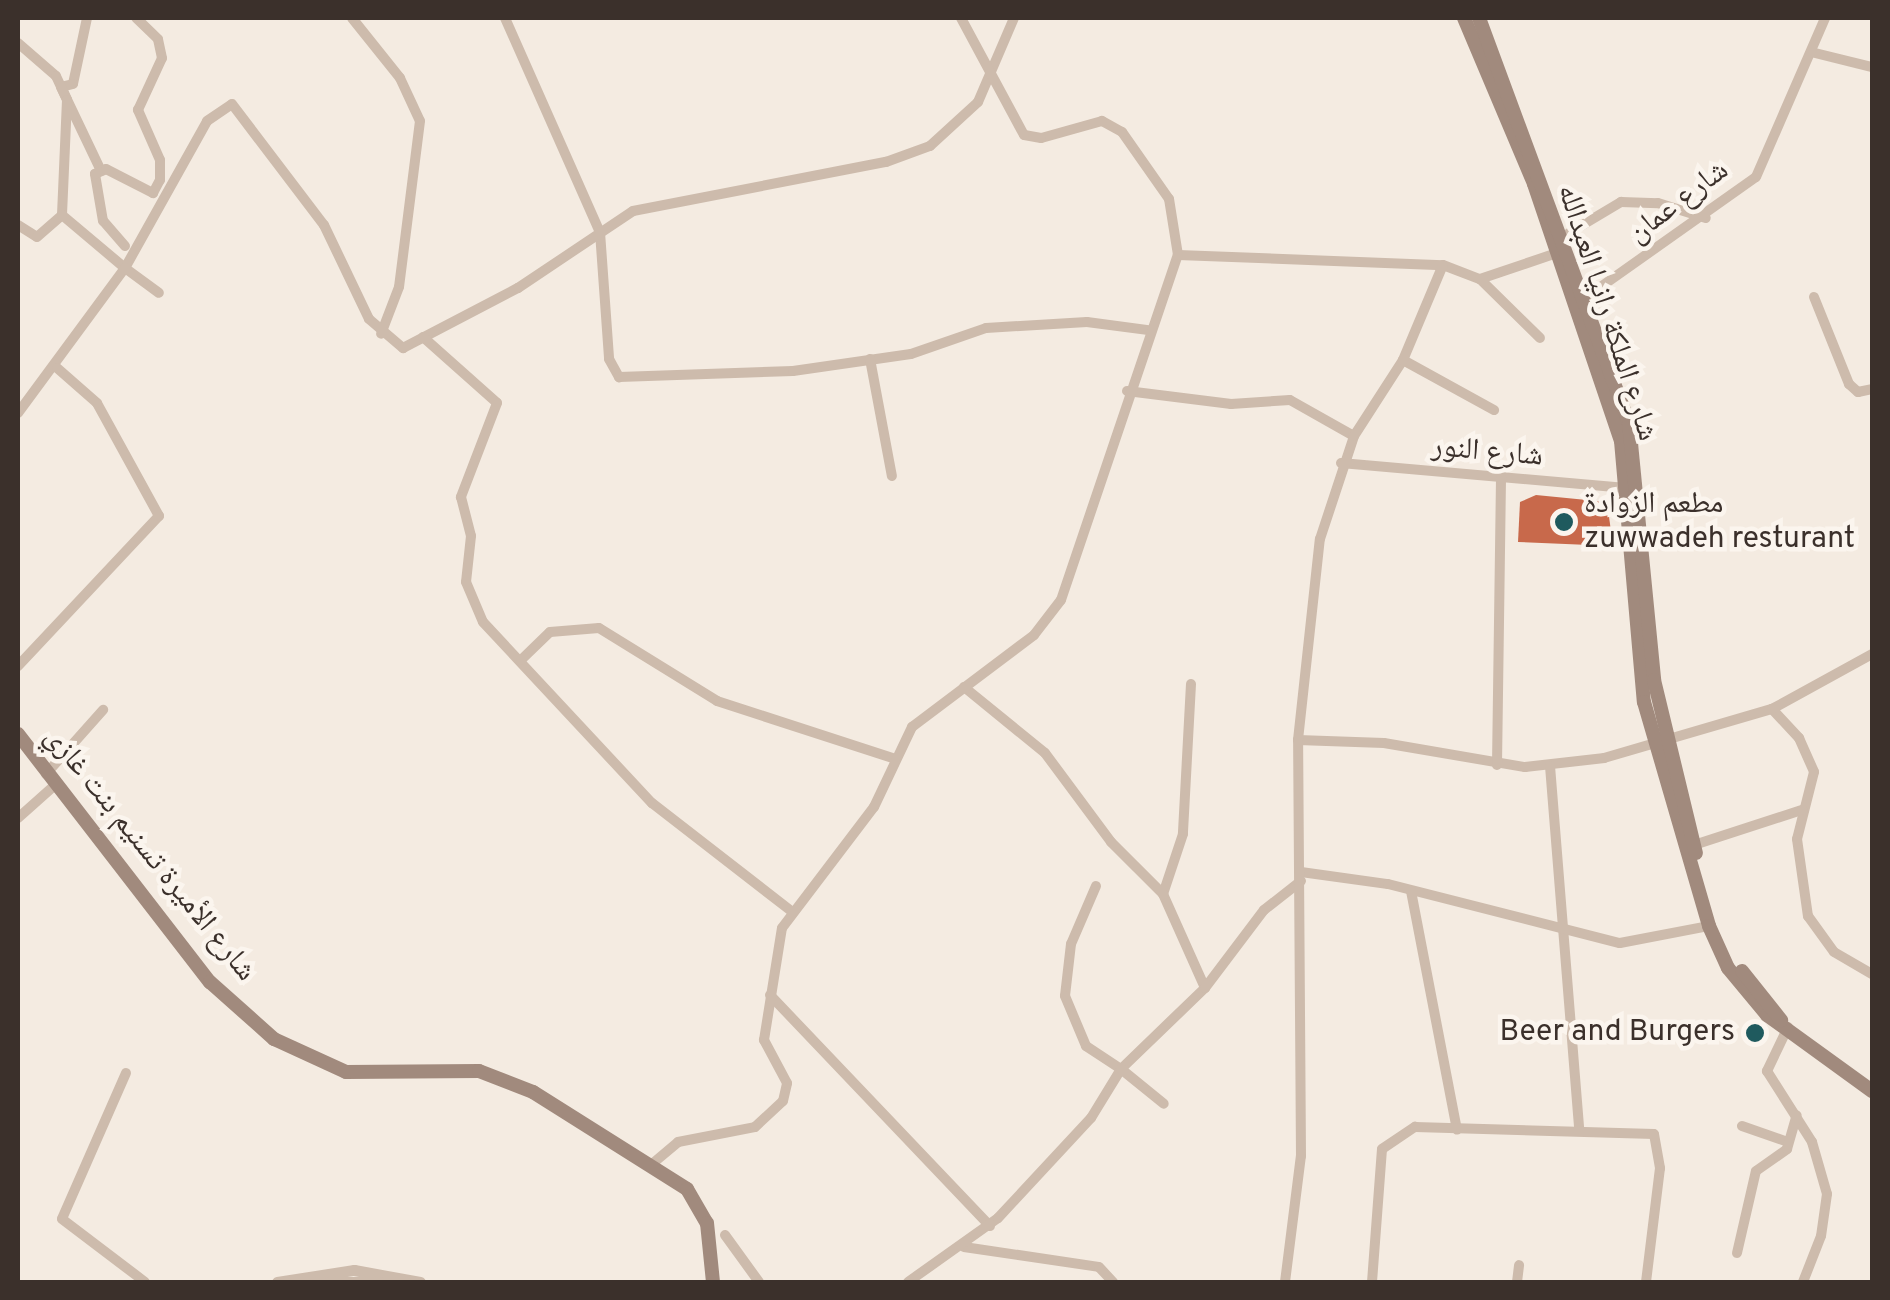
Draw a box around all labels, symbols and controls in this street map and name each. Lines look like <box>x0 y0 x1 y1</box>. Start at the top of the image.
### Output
street label: شارع عمان <box>1622 153 1736 253</box>
street label: شارع الملكة رانيا العبدالله <box>1548 180 1664 446</box>
street label: شارع النور <box>1430 430 1544 476</box>
place label: مطعم الزوادة zuwwadeh resturant <box>1584 487 1855 558</box>
marker: مطعم الزوادة zuwwadeh resturant <box>1553 511 1575 533</box>
street label: شارع الأميرة تسنيم بنت غازي <box>35 721 263 989</box>
place label: Beer and Burgers <box>1499 1015 1735 1051</box>
marker: Beer and Burgers <box>1744 1022 1766 1044</box>

